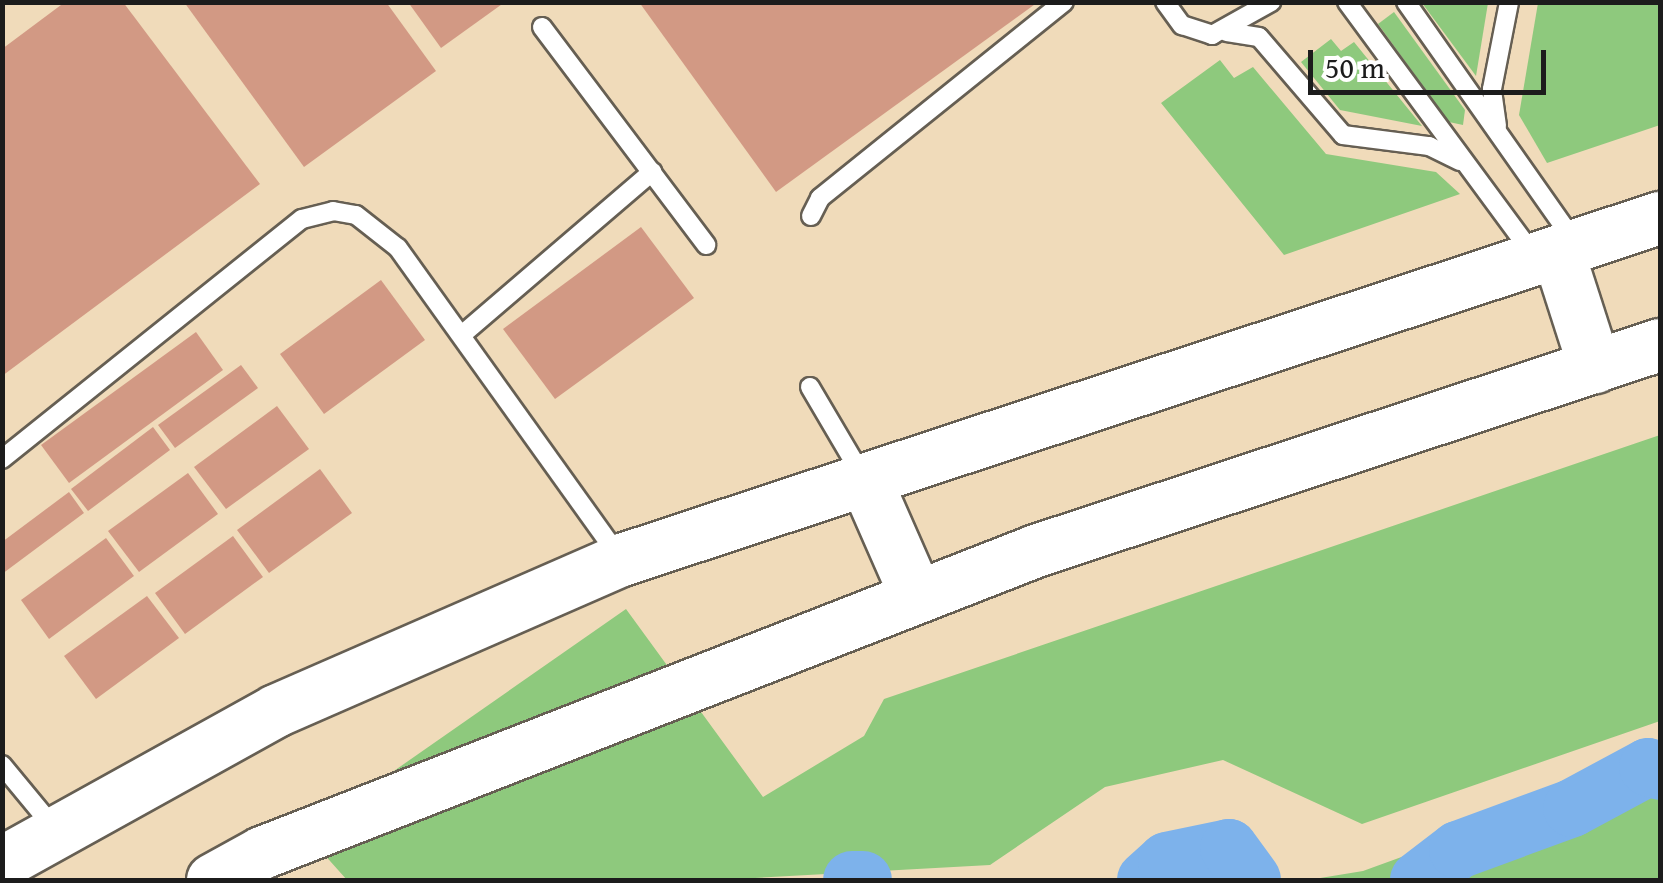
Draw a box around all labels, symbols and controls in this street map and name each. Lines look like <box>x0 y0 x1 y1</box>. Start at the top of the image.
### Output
scale bar <box>1313 30 1550 92</box>
text: 50 m <box>1325 45 1385 89</box>

